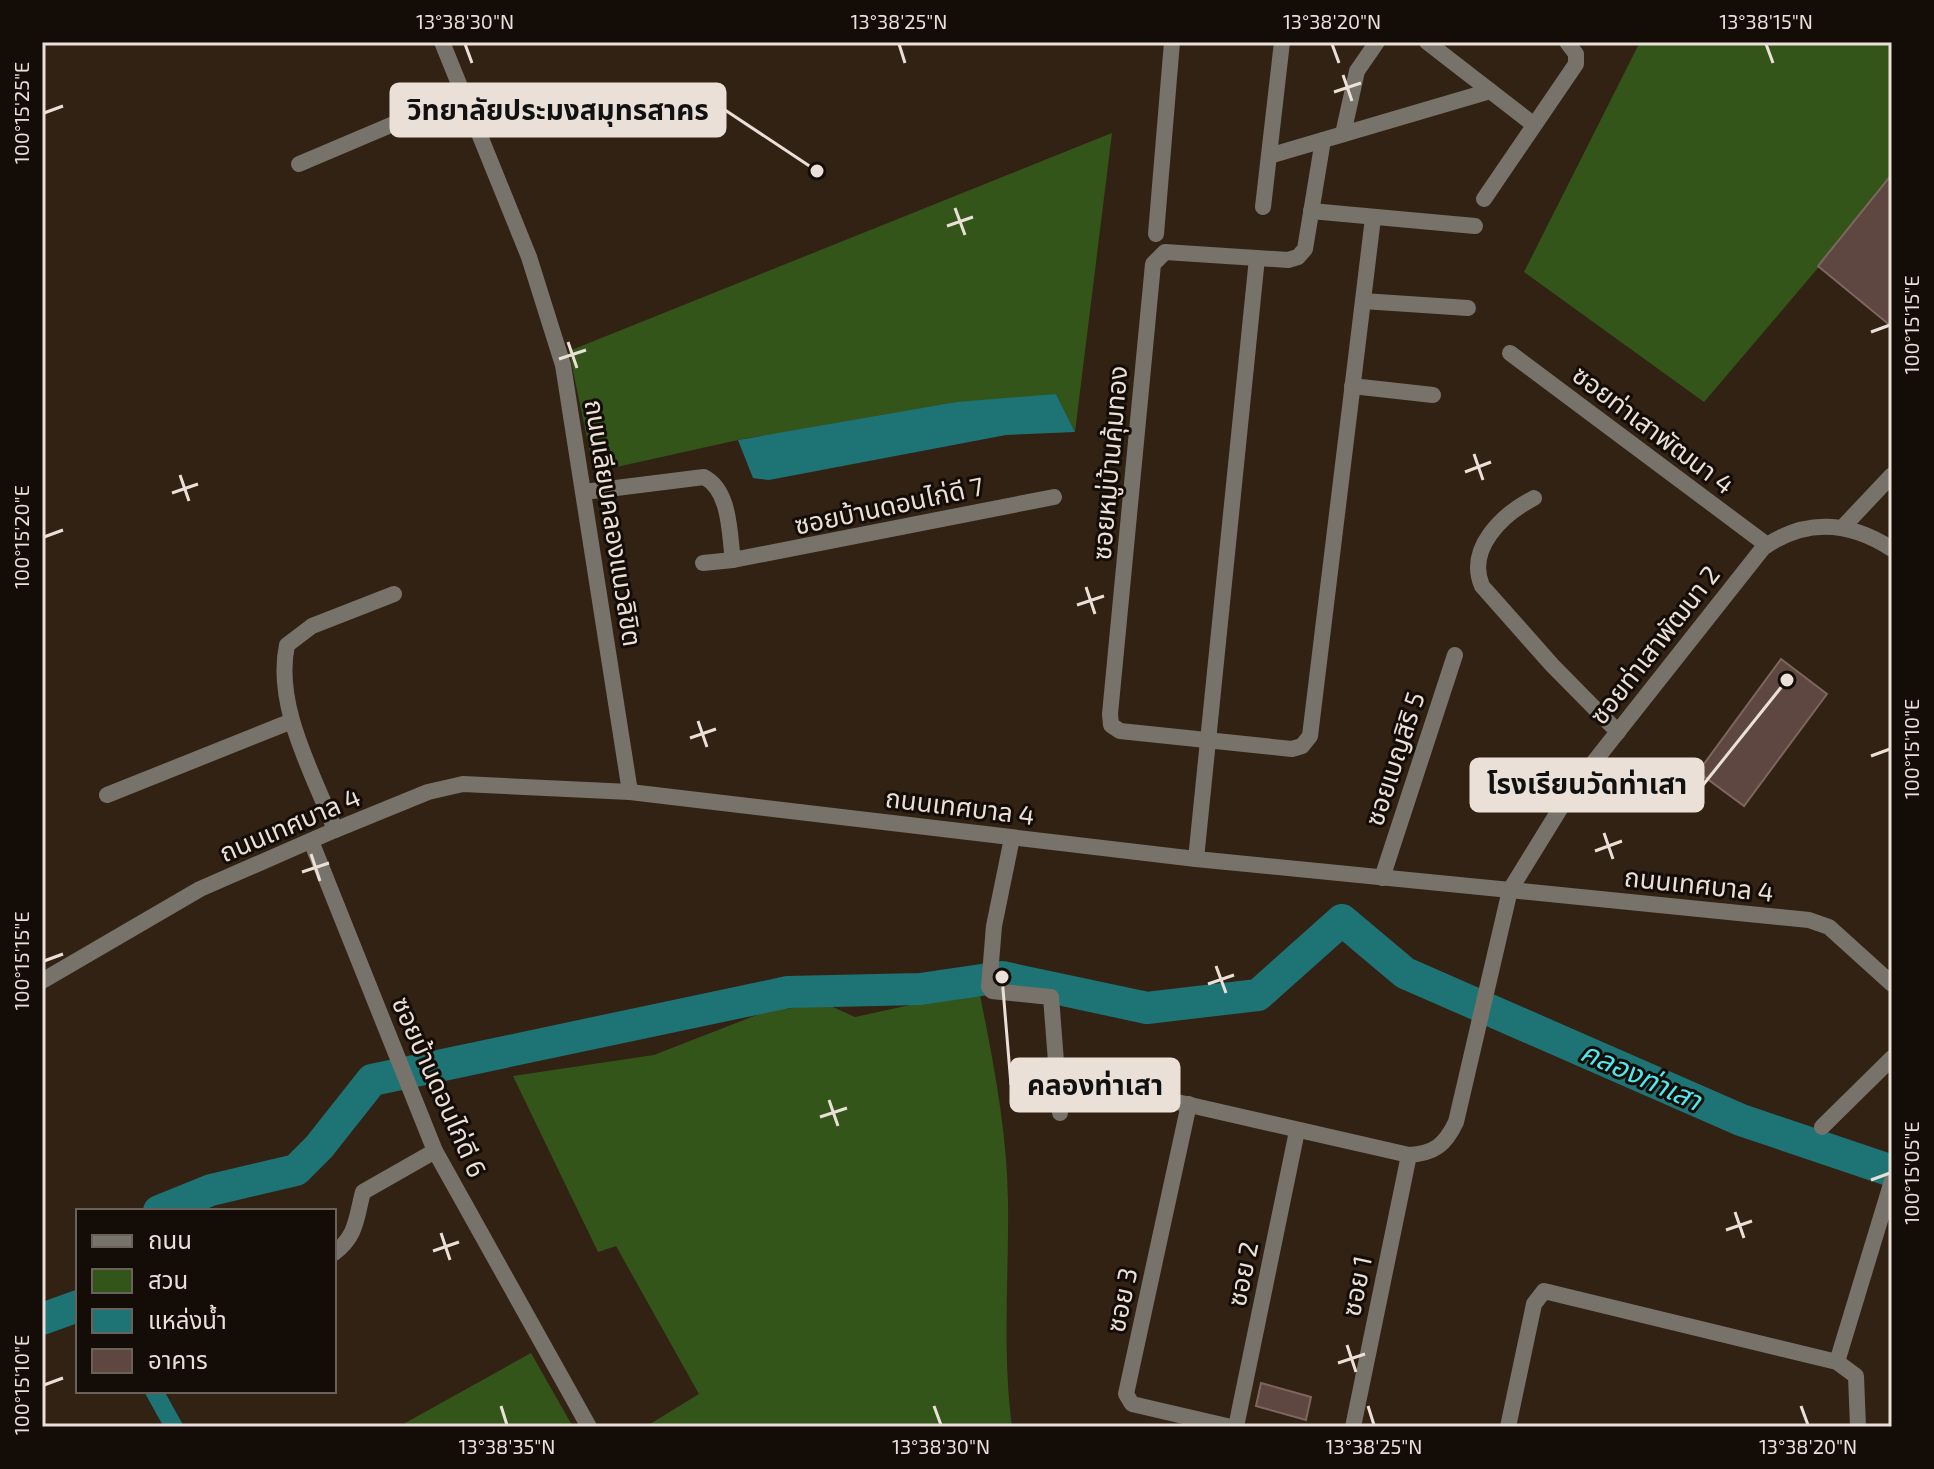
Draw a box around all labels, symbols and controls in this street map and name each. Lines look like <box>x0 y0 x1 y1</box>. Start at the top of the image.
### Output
text: 13°38'30"N <box>416 9 514 33</box>
text: 13°38'25"N <box>851 9 947 33</box>
text: 13°38'20"N <box>1283 9 1381 33</box>
text: 13°38'15"N <box>1719 9 1813 33</box>
text: 100°15'25"E <box>9 62 33 164</box>
callout: วิทยาลัยประมงสมุทรสาคร <box>391 84 725 136</box>
text: วิทยาลัยประมงสมุทรสาคร <box>406 92 709 127</box>
text: 100°15'15"E <box>1899 275 1923 375</box>
street label: ซอยท่าเสาพัฒนา 4 <box>1567 358 1741 500</box>
street label: ซอยหมู่บ้านคุ้มทอง <box>1085 364 1134 561</box>
street label: ถนนเลียบคลองแนวลิขิต <box>580 397 649 648</box>
street label: ซอยบ้านดอนไก่ดี 7 <box>791 469 986 540</box>
text: 100°15'20"E <box>9 485 33 589</box>
street label: ซอยท่าเสาพัฒนา 2 <box>1582 559 1725 729</box>
street label: ซอยเบญสิริ 5 <box>1357 688 1430 829</box>
text: 100°15'10"E <box>1899 699 1923 799</box>
callout: โรงเรียนวัดท่าเสา <box>1471 759 1703 811</box>
text: โรงเรียนวัดท่าเสา <box>1487 766 1687 800</box>
street label: ถนนเทศบาล 4 <box>214 780 365 867</box>
street label: ถนนเทศบาล 4 <box>884 781 1037 830</box>
street label: ถนนเทศบาล 4 <box>1623 860 1775 907</box>
text: 100°15'15"E <box>9 911 33 1011</box>
street label: ซอยบ้านดอนไก่ดี 6 <box>387 991 494 1181</box>
water label: คลองท่าเสา <box>1576 1034 1708 1117</box>
callout: คลองท่าเสา <box>1011 1059 1179 1111</box>
text: คลองท่าเสา <box>1027 1067 1163 1101</box>
text: 100°15'05"E <box>1899 1121 1923 1225</box>
legend <box>76 1209 336 1393</box>
text: ถนน <box>148 1225 192 1254</box>
street label: ซอย 2 <box>1220 1239 1263 1309</box>
street label: ซอย 1 <box>1334 1253 1377 1319</box>
text: สวน <box>148 1265 188 1294</box>
street label: ซอย 3 <box>1099 1265 1142 1335</box>
text: แหล่งน้ำ <box>148 1304 227 1334</box>
text: 100°15'10"E <box>9 1335 33 1435</box>
text: อาคาร <box>148 1345 208 1374</box>
text: 13°38'35"N <box>459 1434 555 1458</box>
text: 13°38'30"N <box>892 1434 990 1458</box>
text: 13°38'25"N <box>1326 1434 1422 1458</box>
text: 13°38'20"N <box>1759 1434 1857 1458</box>

